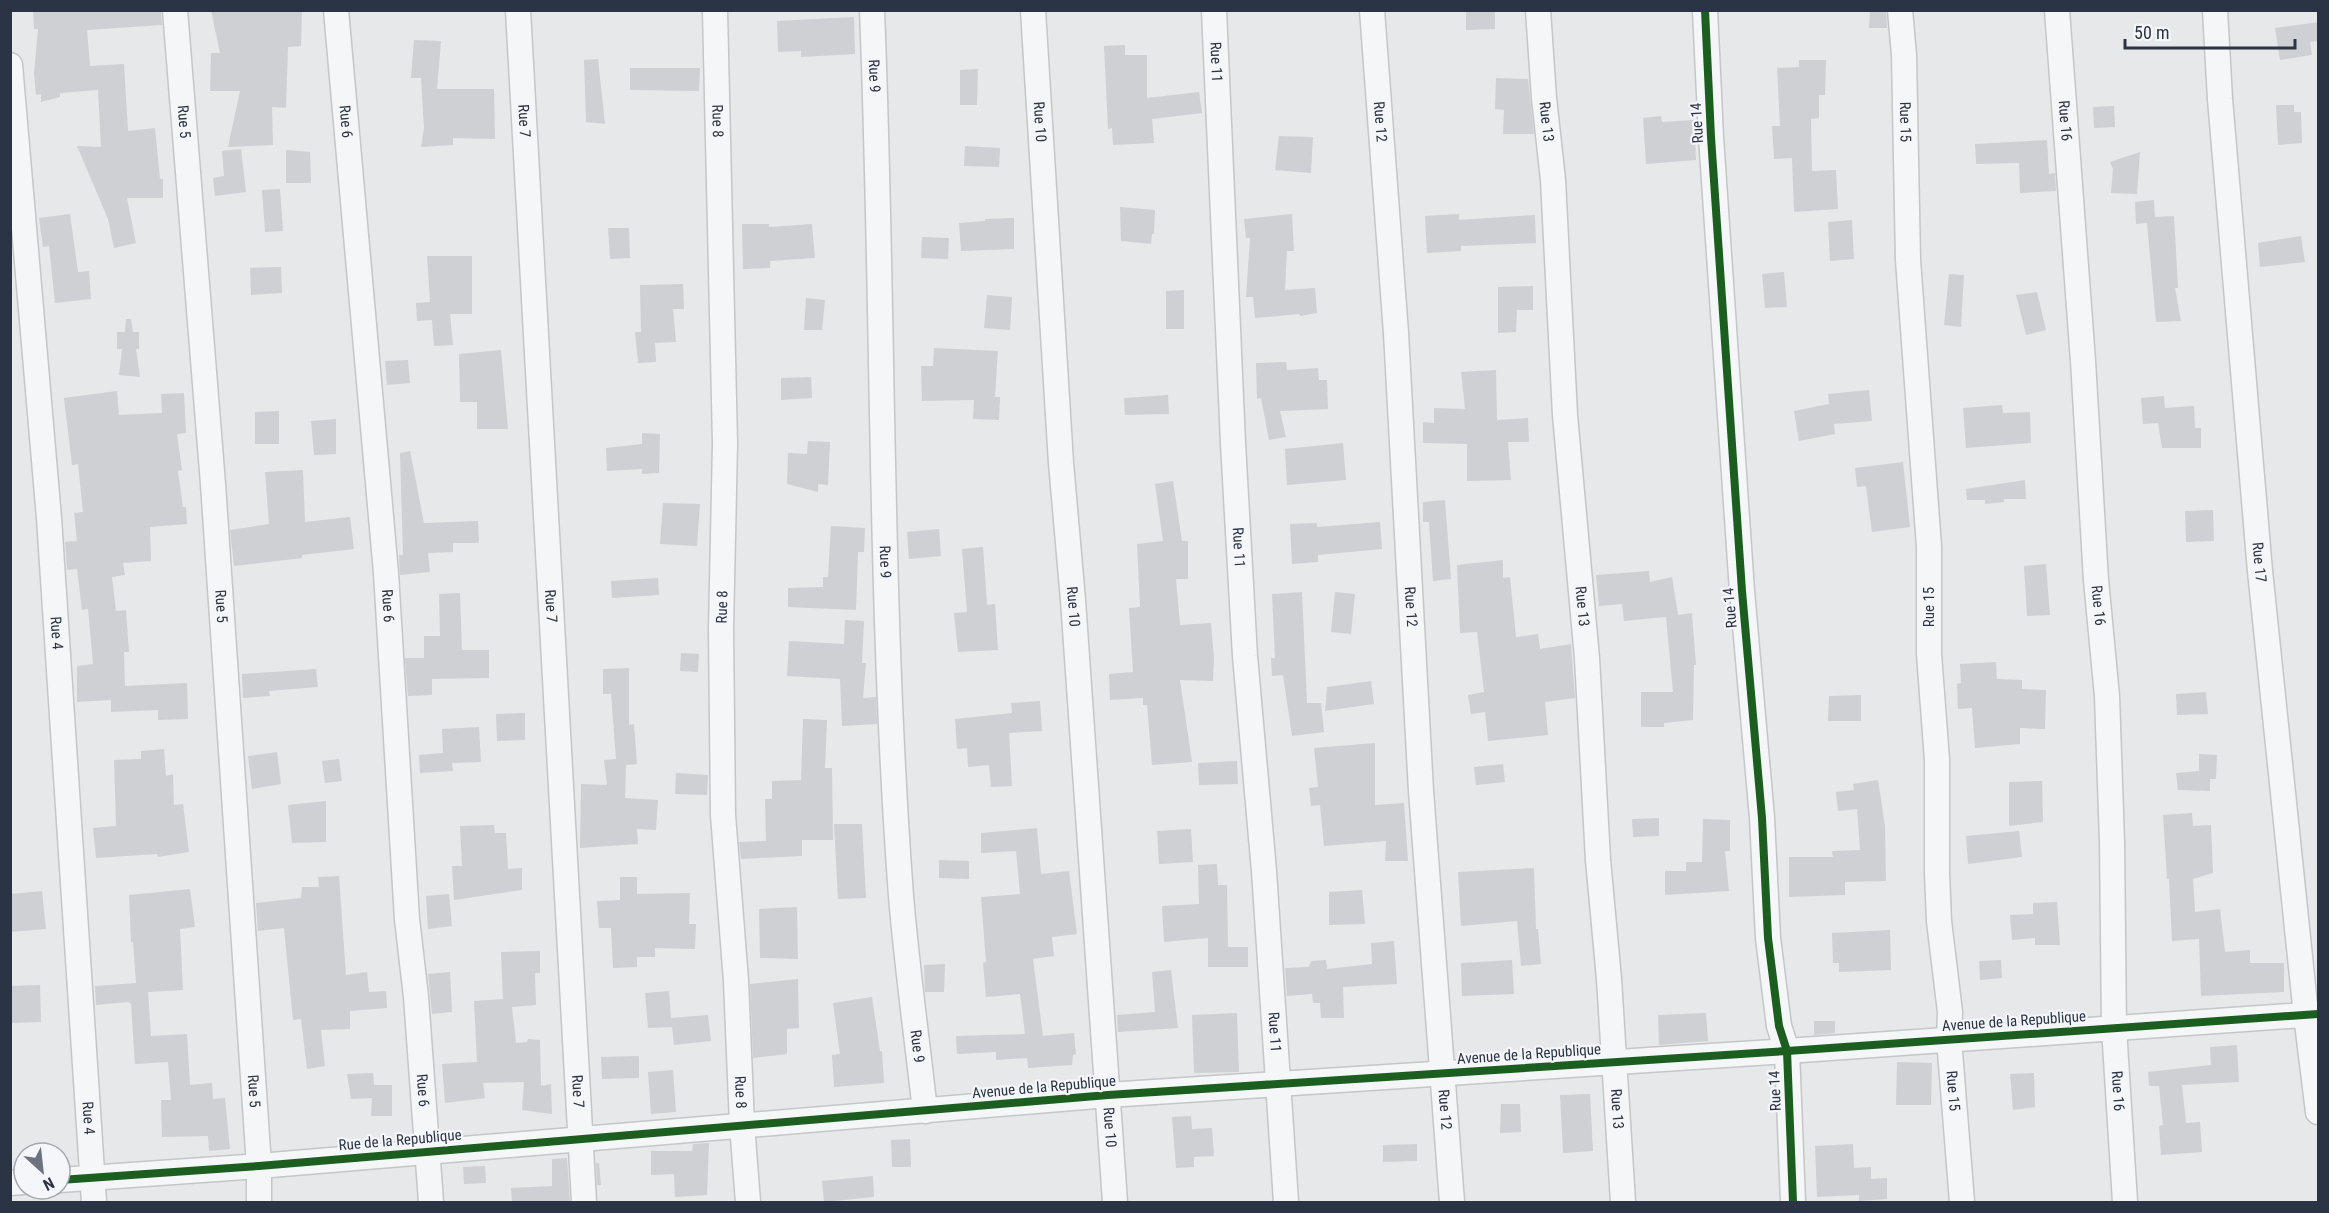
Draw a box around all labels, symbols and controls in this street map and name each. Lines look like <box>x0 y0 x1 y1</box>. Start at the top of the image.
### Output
scale bar <box>2125 12 2294 50</box>
text: 50 m <box>2134 22 2169 43</box>
street label: Rue 11 <box>1206 41 1226 83</box>
street label: Rue 9 <box>865 59 884 93</box>
street label: Rue 16 <box>2055 100 2076 142</box>
street label: Rue 10 <box>1030 101 1050 143</box>
street label: Rue 12 <box>1370 101 1391 143</box>
street label: Rue 13 <box>1535 101 1558 143</box>
street label: Rue 15 <box>1896 101 1915 142</box>
street label: Rue 14 <box>1687 102 1707 144</box>
street label: Rue 5 <box>174 104 194 139</box>
street label: Rue 6 <box>335 104 356 139</box>
street label: Rue 7 <box>514 104 534 138</box>
street label: Rue 8 <box>708 104 727 138</box>
street label: Rue 11 <box>1229 527 1249 568</box>
street label: Rue 17 <box>2249 541 2270 583</box>
street label: Rue 9 <box>876 545 895 579</box>
street label: Rue 13 <box>1572 585 1593 627</box>
street label: Rue 16 <box>2088 585 2109 627</box>
street label: Rue 10 <box>1063 586 1084 627</box>
street label: Rue 12 <box>1401 586 1421 627</box>
street label: Rue 14 <box>1719 587 1741 629</box>
street label: Rue 15 <box>1920 587 1938 627</box>
street label: Rue 5 <box>211 589 231 623</box>
street label: Rue 6 <box>378 589 398 623</box>
street label: Rue 7 <box>541 589 561 623</box>
street label: Rue 8 <box>712 590 732 624</box>
street label: Rue 4 <box>47 616 67 650</box>
street label: Avenue de la Republique <box>1941 1007 2087 1035</box>
street label: Rue 11 <box>1264 1011 1285 1053</box>
street label: Rue 9 <box>907 1029 928 1064</box>
street label: Avenue de la Republique <box>1456 1040 1602 1068</box>
street label: Rue 14 <box>1765 1070 1785 1112</box>
street label: Rue 15 <box>1943 1070 1964 1112</box>
street label: Rue 16 <box>2108 1070 2128 1112</box>
street label: Avenue de la Republique <box>971 1072 1117 1102</box>
street label: Rue 6 <box>413 1073 433 1108</box>
street label: Rue 5 <box>244 1074 264 1108</box>
street label: Rue 7 <box>568 1074 588 1108</box>
street label: Rue 8 <box>731 1075 750 1109</box>
street label: Rue 13 <box>1607 1088 1627 1130</box>
street label: Rue 12 <box>1435 1089 1456 1130</box>
street label: Rue 4 <box>78 1101 99 1135</box>
street label: Rue 10 <box>1099 1106 1120 1148</box>
street label: Rue de la Republique <box>338 1126 462 1154</box>
north arrow <box>12 1141 72 1201</box>
text: N <box>40 1173 57 1195</box>

